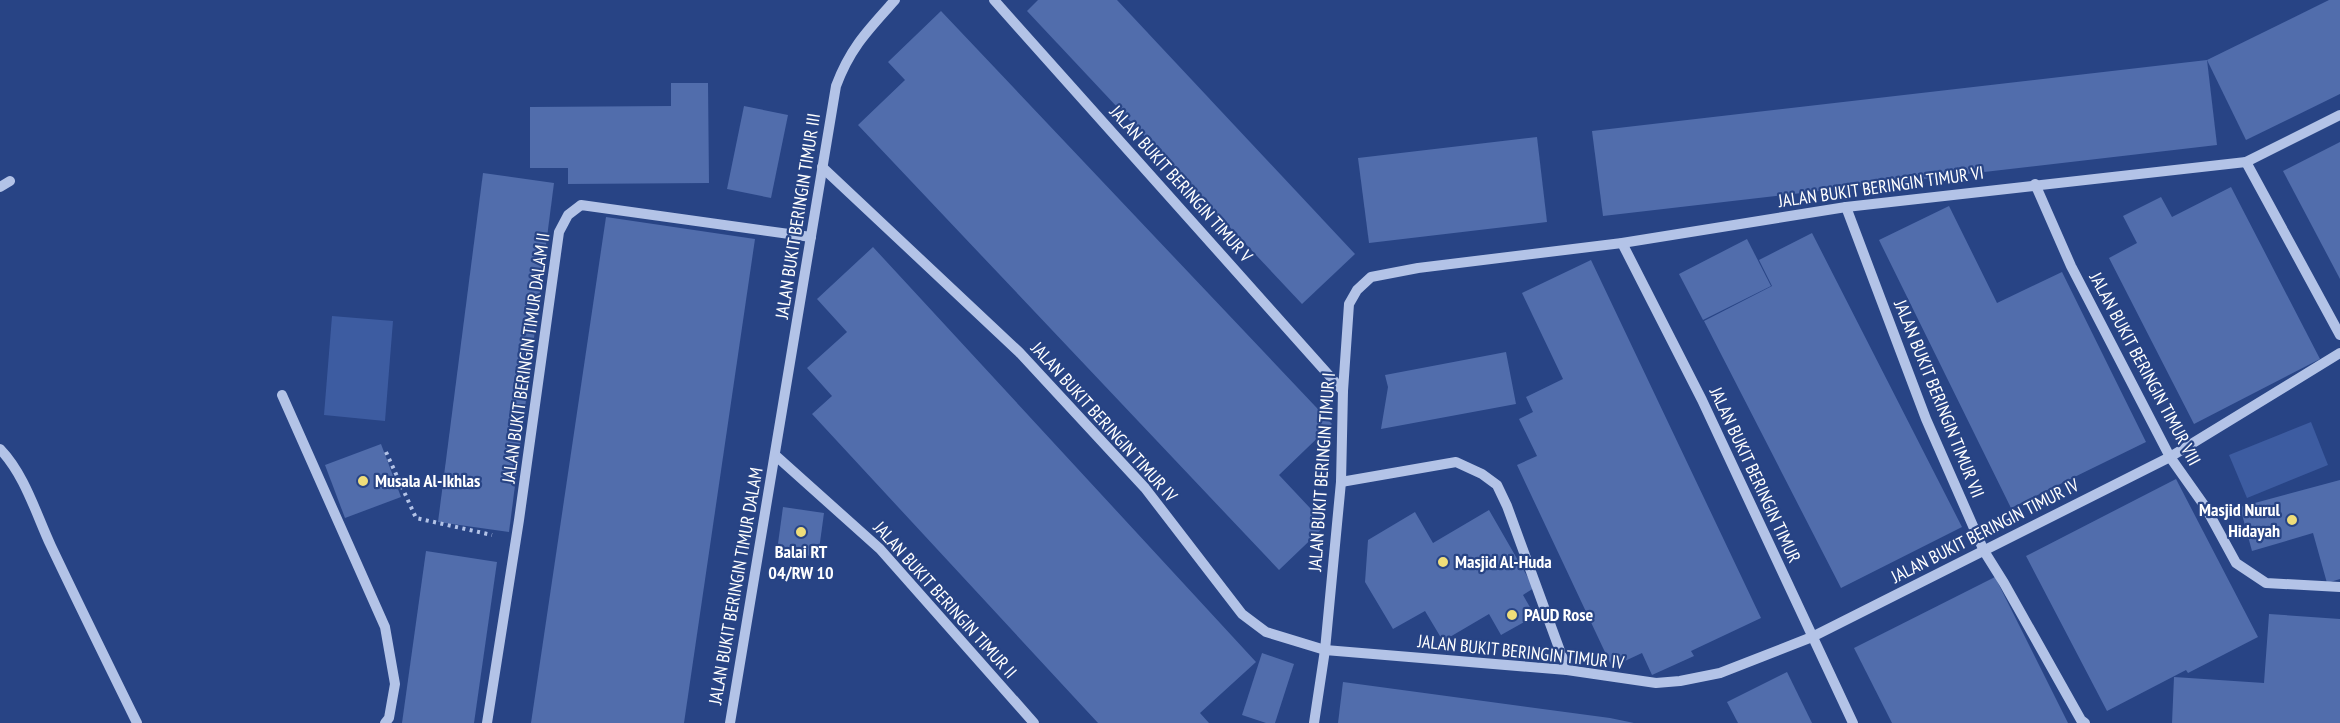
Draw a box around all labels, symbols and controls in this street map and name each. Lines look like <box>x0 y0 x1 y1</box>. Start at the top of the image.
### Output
street label: JALAN BUKIT BERINGIN TIMUR V <box>1104 100 1258 267</box>
street label: JALAN BUKIT BERINGIN TIMUR III <box>770 112 825 321</box>
street label: JALAN BUKIT BERINGIN TIMUR VI <box>1776 161 1985 212</box>
street label: JALAN BUKIT BERINGIN TIMUR DALAM II <box>496 231 554 485</box>
street label: JALAN BUKIT BERINGIN TIMUR VIII <box>2084 267 2206 469</box>
street label: JALAN BUKIT BERINGIN TIMUR VII <box>1889 296 1990 501</box>
street label: JALAN BUKIT BERINGIN TIMUR IV <box>1026 336 1183 507</box>
street label: JALAN BUKIT BERINGIN TIMUR I <box>1303 372 1340 573</box>
street label: JALAN BUKIT BERINGIN TIMUR <box>1704 382 1806 567</box>
street label: JALAN BUKIT BERINGIN TIMUR DALAM <box>703 466 768 707</box>
place label: Musala Al-Ikhlas <box>375 469 480 492</box>
street label: JALAN BUKIT BERINGIN TIMUR IV <box>1886 473 2083 588</box>
marker: Musala Al-Ikhlas <box>356 474 370 488</box>
place label: Masjid Nurul Hidayah <box>2199 498 2281 542</box>
marker: Masjid Nurul Hidayah <box>2285 513 2299 527</box>
street label: JALAN BUKIT BERINGIN TIMUR II <box>868 516 1022 683</box>
marker: Balai RT 04/RW 10 <box>794 525 808 539</box>
place label: Balai RT 04/RW 10 <box>768 540 834 584</box>
place label: Masjid Al-Huda <box>1455 550 1552 573</box>
marker: Masjid Al-Huda <box>1436 555 1450 569</box>
place label: PAUD Rose <box>1524 603 1593 626</box>
marker: PAUD Rose <box>1505 608 1519 622</box>
street label: JALAN BUKIT BERINGIN TIMUR IV <box>1416 629 1626 674</box>

